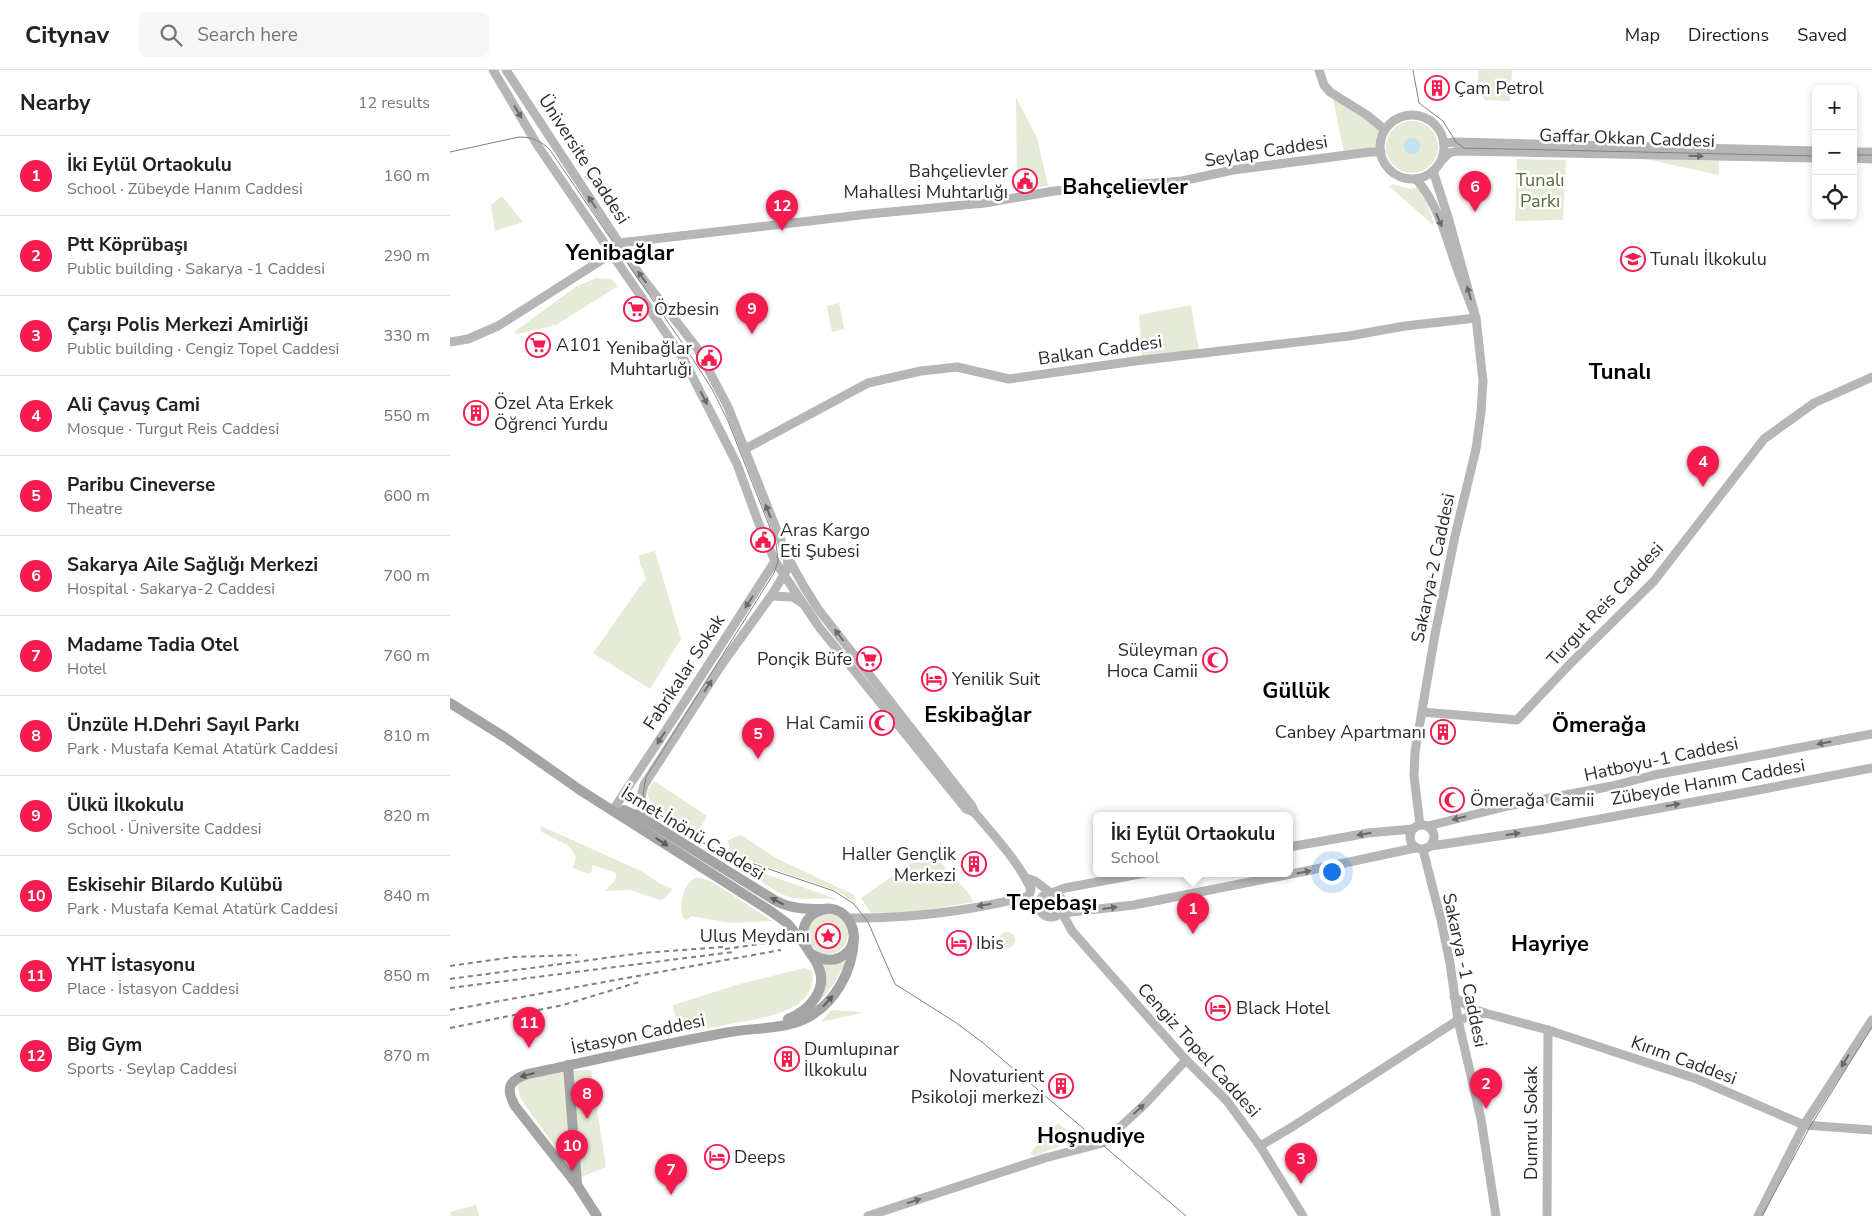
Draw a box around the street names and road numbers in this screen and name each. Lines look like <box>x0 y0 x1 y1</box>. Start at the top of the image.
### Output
street label: Üniversite Caddesi <box>533 89 635 229</box>
street label: Gaffar Okkan Caddesi <box>1539 123 1715 153</box>
street label: Seylap Caddesi <box>1203 129 1329 173</box>
street label: Balkan Caddesi <box>1036 329 1164 371</box>
street label: Sakarya-2 Caddesi <box>1405 491 1461 645</box>
street label: Turgut Reis Caddesi <box>1541 537 1669 671</box>
street label: Fabrikalar Sokak <box>638 609 731 734</box>
street label: Hatboyu-1 Caddesi <box>1582 731 1740 787</box>
street label: Zübeyde Hanım Caddesi <box>1609 753 1807 811</box>
street label: İsmet İnönü Caddesi <box>617 781 769 885</box>
street label: Sakarya -1 Caddesi <box>1437 891 1493 1049</box>
street label: Cengiz Topel Caddesi <box>1132 978 1266 1122</box>
street label: İstasyon Caddesi <box>569 1008 707 1060</box>
street label: Kırım Caddesi <box>1628 1030 1740 1090</box>
street label: Dumrul Sokak <box>1519 1065 1543 1180</box>

